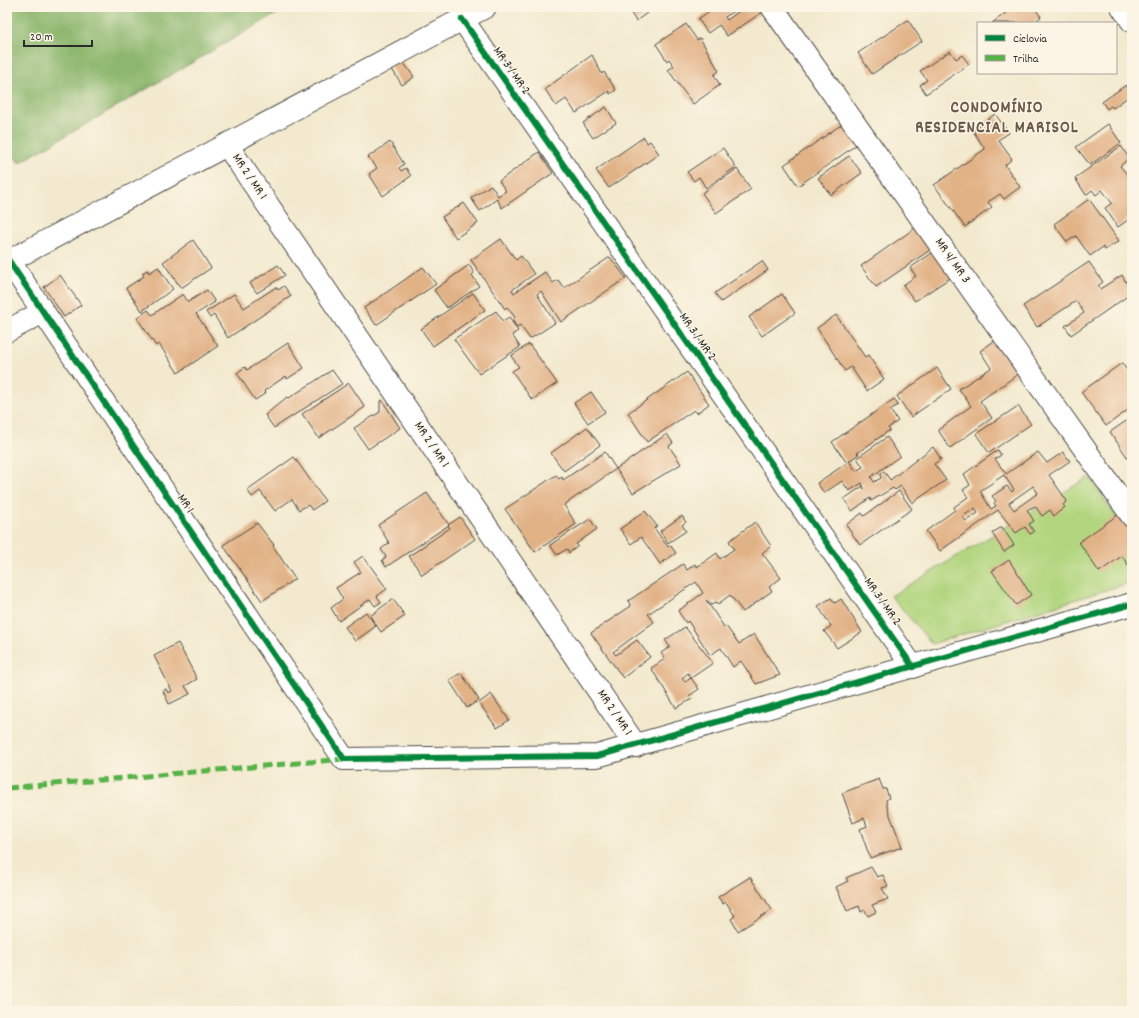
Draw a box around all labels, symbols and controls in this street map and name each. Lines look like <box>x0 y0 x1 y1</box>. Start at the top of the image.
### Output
scale bar <box>24 22 92 48</box>
legend <box>977 22 1117 74</box>
text: 20 m <box>30 29 53 46</box>
text: Ciclovia <box>1013 31 1047 48</box>
street label: MR 3 / MR 2 <box>487 43 535 99</box>
text: Trilha <box>1013 51 1039 68</box>
district label: CONDOMÍNIO RESIDENCIAL MARISOL <box>915 97 1079 141</box>
street label: MR 2 / MR 1 <box>227 150 271 204</box>
street label: MR 4/ MR 3 <box>929 234 975 288</box>
street label: MR 3 / MR 2 <box>673 309 721 365</box>
street label: MR 2 / MR 1 <box>409 418 453 472</box>
street label: MR 1 <box>172 490 198 518</box>
street label: MR 3 / MR 2 <box>858 574 906 630</box>
street label: MR 2 / MR 1 <box>592 686 636 740</box>

